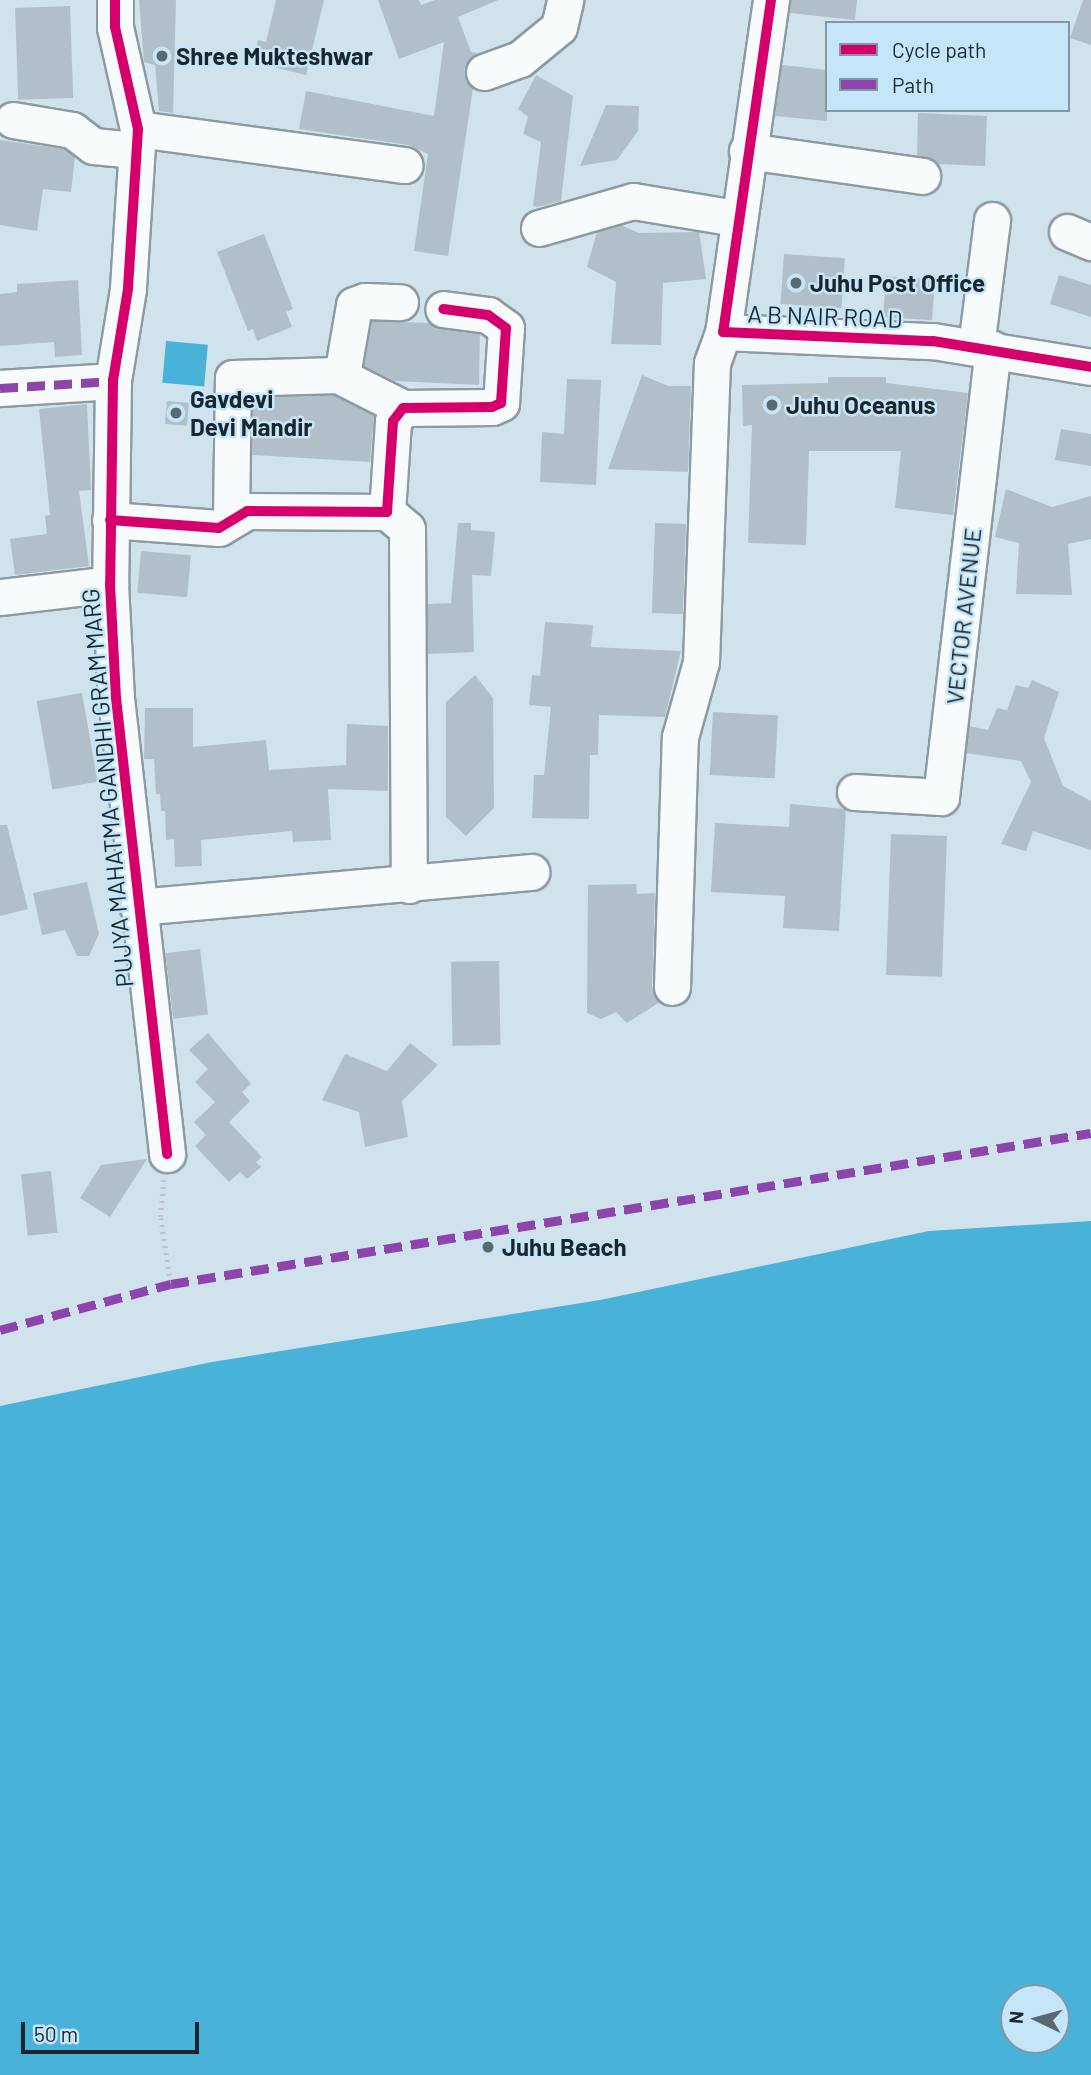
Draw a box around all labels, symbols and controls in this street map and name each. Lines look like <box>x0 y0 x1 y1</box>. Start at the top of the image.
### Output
legend <box>825 21 1070 112</box>
text: Cycle path <box>892 37 986 62</box>
place label: Shree Mukteshwar <box>176 42 373 70</box>
marker: Shree Mukteshwar <box>154 48 170 64</box>
text: Path <box>892 72 934 97</box>
place label: Juhu Post Office <box>810 269 985 297</box>
marker: Juhu Post Office <box>788 275 804 291</box>
street label: A B NAIR ROAD <box>747 299 903 333</box>
place label: Gavdevi Devi Mandir <box>190 385 312 441</box>
place label: Juhu Oceanus <box>786 391 936 419</box>
marker: Juhu Oceanus <box>764 397 780 413</box>
marker: Gavdevi Devi Mandir <box>168 405 184 421</box>
street label: VECTOR AVENUE <box>939 526 987 706</box>
street label: PUJYA MAHATMA GANDHI GRAM MARG <box>75 587 139 989</box>
place label: Juhu Beach <box>502 1233 627 1261</box>
marker: Juhu Beach <box>480 1239 496 1255</box>
north arrow <box>1000 1984 1070 2054</box>
scale bar <box>24 2008 203 2052</box>
text: N <box>1004 2010 1028 2025</box>
text: 50 m <box>34 2021 78 2046</box>

